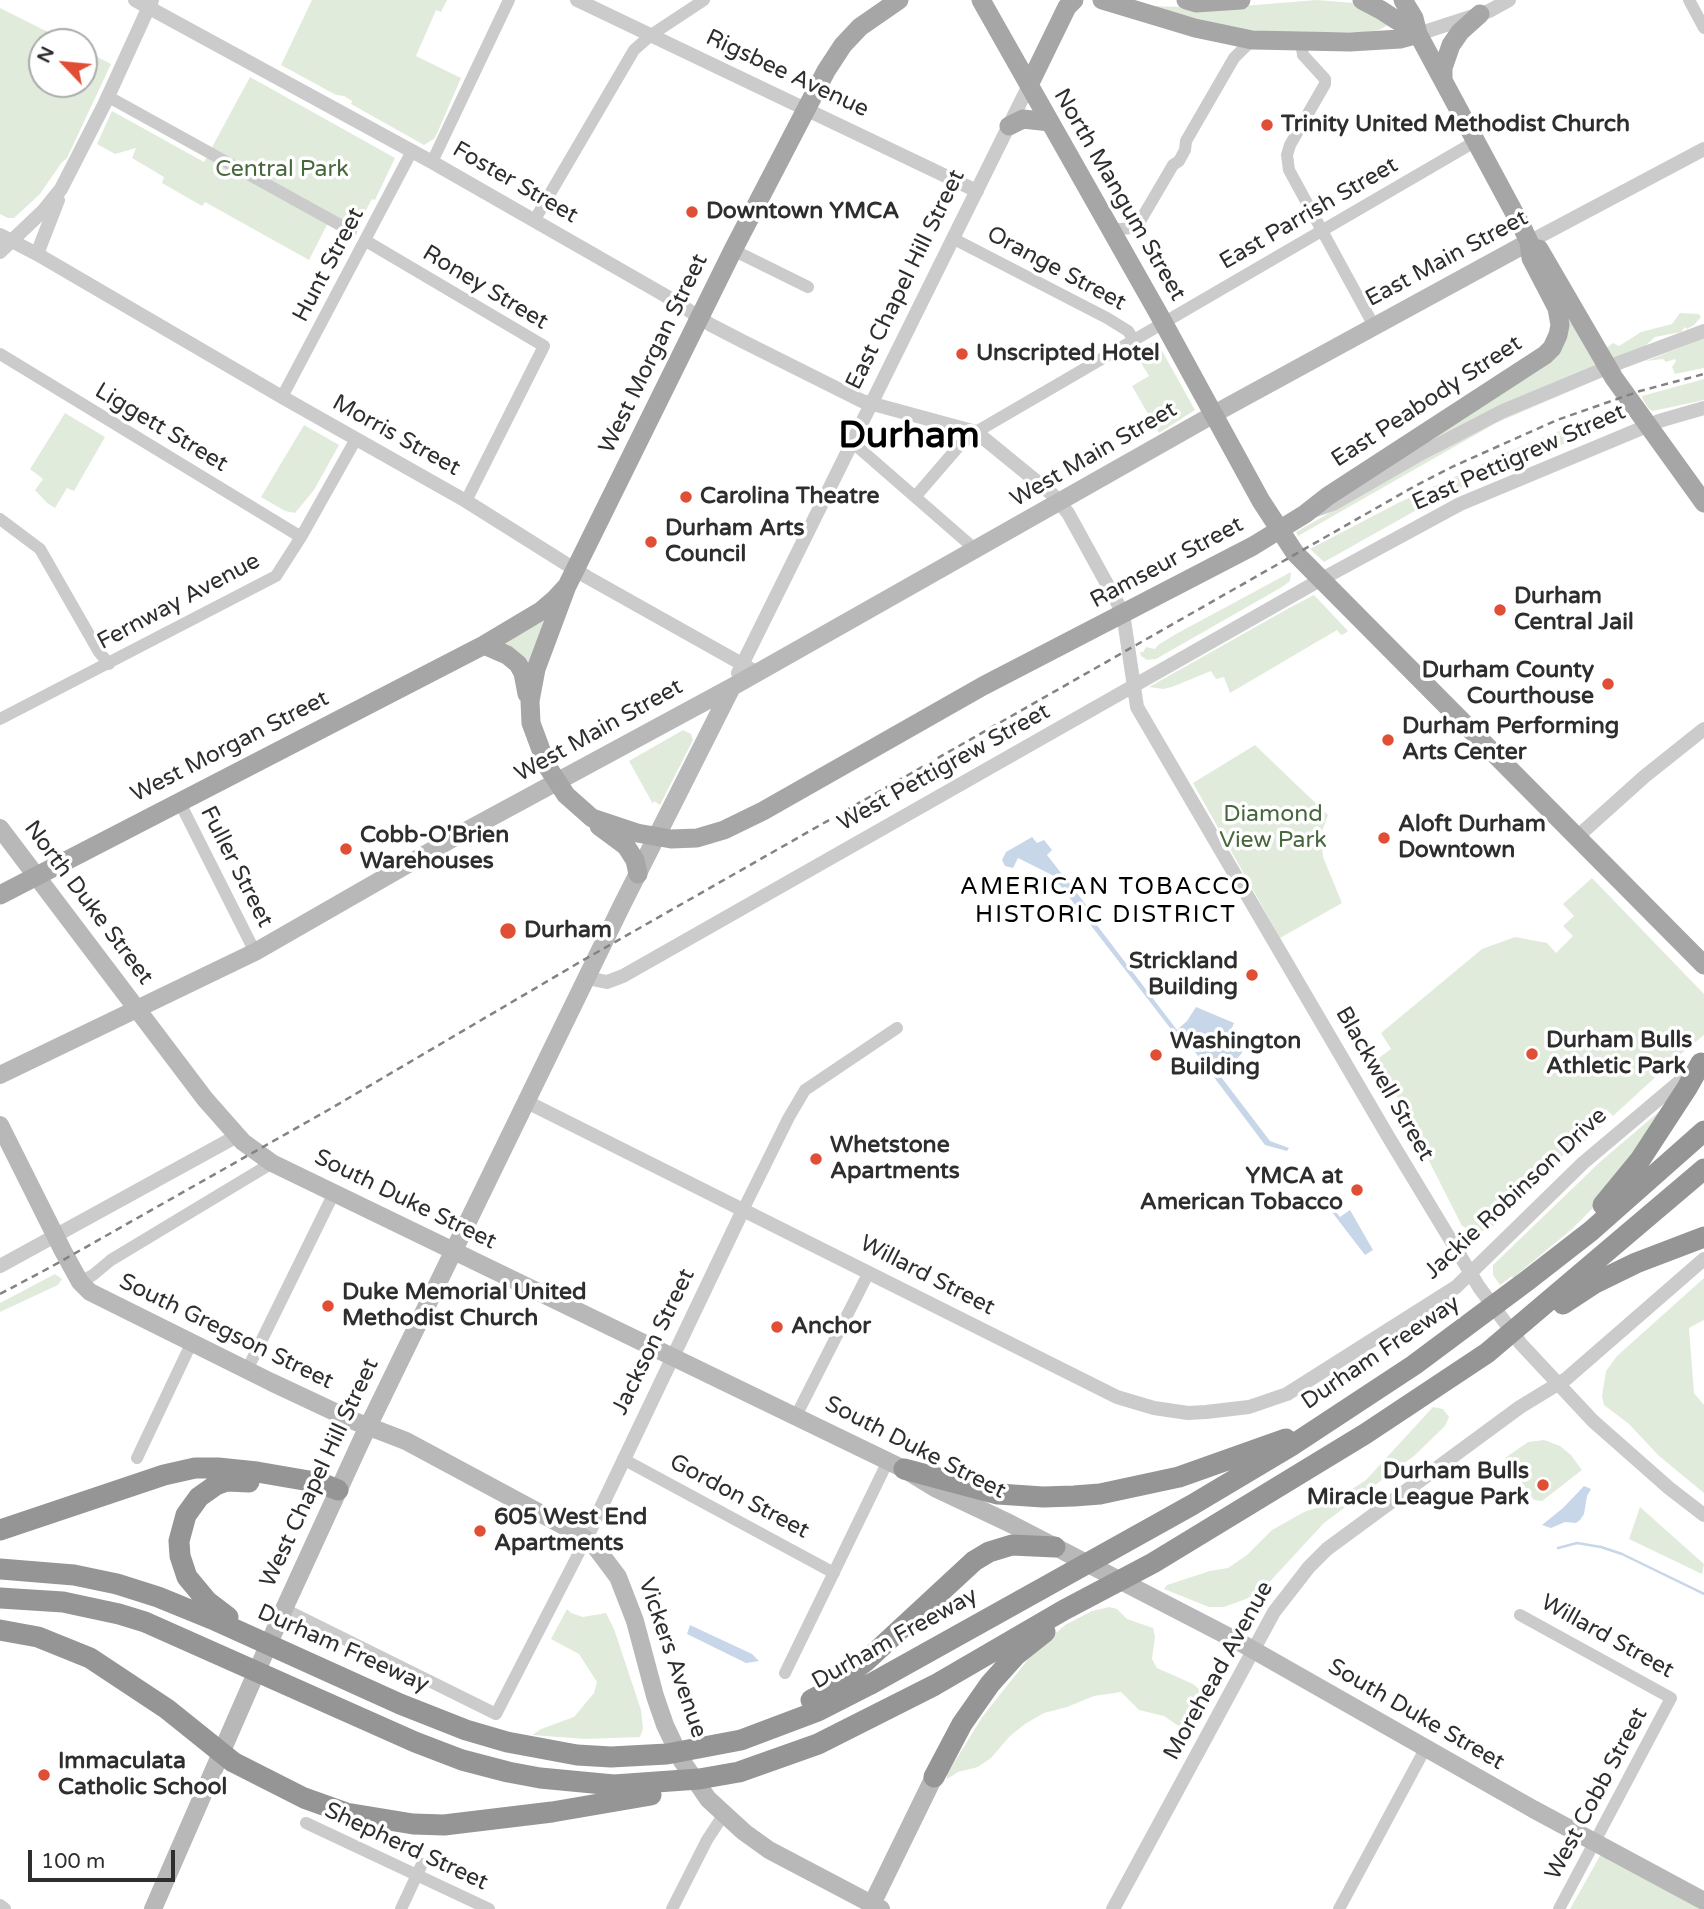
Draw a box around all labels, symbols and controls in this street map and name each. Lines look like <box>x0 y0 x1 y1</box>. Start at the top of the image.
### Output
street label: Rigsbee Avenue <box>701 24 873 124</box>
north arrow <box>28 28 98 98</box>
text: N <box>33 43 59 66</box>
street label: North Mangum Street <box>1047 84 1191 306</box>
place label: Trinity United Methodist Church <box>1281 111 1630 139</box>
marker: Trinity United Methodist Church <box>1259 117 1275 133</box>
street label: Foster Street <box>447 136 583 230</box>
street label: East Parrish Street <box>1215 152 1403 276</box>
park label: Central Park <box>215 156 349 184</box>
street label: East Chapel Hill Street <box>841 165 971 395</box>
place label: Downtown YMCA <box>706 198 899 226</box>
street label: Hunt Street <box>287 203 371 327</box>
marker: Downtown YMCA <box>684 204 700 220</box>
street label: East Main Street <box>1361 205 1533 313</box>
street label: Orange Street <box>982 221 1130 317</box>
street label: Roney Street <box>417 240 553 336</box>
street label: West Morgan Street <box>594 250 714 458</box>
street label: East Peabody Street <box>1327 330 1527 474</box>
place label: Unscripted Hotel <box>976 340 1160 368</box>
marker: Unscripted Hotel <box>954 346 970 362</box>
street label: Liggett Street <box>89 377 233 479</box>
street label: Morris Street <box>327 390 465 482</box>
street label: West Main Street <box>1006 396 1182 514</box>
street label: East Pettigrew Street <box>1408 399 1630 517</box>
district label: Durham <box>838 415 980 459</box>
place label: Carolina Theatre <box>700 483 880 511</box>
marker: Carolina Theatre <box>678 489 694 505</box>
street label: Ramseur Street <box>1086 511 1248 615</box>
place label: Durham Arts Council <box>665 515 805 569</box>
marker: Durham Arts Council <box>643 534 659 550</box>
street label: Fernway Avenue <box>93 548 265 656</box>
place label: Durham Central Jail <box>1514 583 1634 637</box>
marker: Durham Central Jail <box>1492 602 1508 618</box>
place label: Durham County Courthouse <box>1422 657 1594 711</box>
street label: West Main Street <box>510 673 688 789</box>
marker: Durham County Courthouse <box>1600 676 1616 692</box>
street label: West Morgan Street <box>126 685 334 809</box>
street label: West Pettigrew Street <box>833 698 1055 838</box>
place label: Durham Performing Arts Center <box>1402 713 1619 767</box>
marker: Durham Performing Arts Center <box>1380 732 1396 748</box>
park label: Diamond View Park <box>1219 801 1327 855</box>
street label: Fuller Street <box>194 802 278 932</box>
place label: Aloft Durham Downtown <box>1398 811 1546 865</box>
street label: North Duke Street <box>17 816 159 990</box>
place label: Cobb-O'Brien Warehouses <box>360 822 509 876</box>
marker: Aloft Durham Downtown <box>1376 830 1392 846</box>
marker: Cobb-O'Brien Warehouses <box>338 841 354 857</box>
district label: AMERICAN TOBACCO HISTORIC DISTRICT <box>962 874 1250 930</box>
place label: Durham <box>524 917 612 945</box>
marker: Durham <box>498 921 518 941</box>
place label: Strickland Building <box>1129 948 1238 1002</box>
marker: Strickland Building <box>1244 967 1260 983</box>
street label: Blackwell Street <box>1329 1002 1439 1166</box>
place label: Durham Bulls Athletic Park <box>1546 1027 1692 1081</box>
place label: Washington Building <box>1170 1028 1301 1082</box>
marker: Durham Bulls Athletic Park <box>1524 1046 1540 1062</box>
marker: Washington Building <box>1148 1047 1164 1063</box>
street label: Jackie Robinson Drive <box>1419 1102 1613 1286</box>
place label: Whetstone Apartments <box>830 1132 960 1186</box>
street label: South Duke Street <box>309 1144 501 1256</box>
marker: Whetstone Apartments <box>808 1151 824 1167</box>
place label: YMCA at American Tobacco <box>1140 1163 1343 1217</box>
marker: YMCA at American Tobacco <box>1349 1182 1365 1198</box>
street label: Willard Street <box>855 1230 999 1322</box>
street label: Jackson Street <box>607 1264 701 1420</box>
street label: South Gregson Street <box>114 1268 338 1396</box>
place label: Duke Memorial United Methodist Church <box>342 1279 587 1333</box>
street label: Durham Freeway <box>1297 1290 1465 1416</box>
marker: Duke Memorial United Methodist Church <box>320 1298 336 1314</box>
place label: Anchor <box>791 1313 871 1341</box>
marker: Anchor <box>769 1319 785 1335</box>
street label: West Chapel Hill Street <box>255 1354 385 1592</box>
street label: South Duke Street <box>820 1391 1010 1505</box>
street label: Gordon Street <box>665 1449 813 1545</box>
place label: Durham Bulls Miracle League Park <box>1307 1458 1529 1512</box>
marker: Durham Bulls Miracle League Park <box>1535 1477 1551 1493</box>
place label: 605 West End Apartments <box>494 1504 647 1558</box>
marker: 605 West End Apartments <box>472 1523 488 1539</box>
street label: Vickers Avenue <box>632 1574 712 1742</box>
street label: Morehead Avenue <box>1158 1577 1280 1765</box>
street label: Durham Freeway <box>807 1582 983 1696</box>
street label: Willard Street <box>1536 1589 1678 1685</box>
street label: Durham Freeway <box>253 1599 433 1699</box>
street label: South Duke Street <box>1323 1653 1509 1777</box>
street label: West Cobb Street <box>1540 1703 1654 1885</box>
place label: Immaculata Catholic School <box>58 1748 227 1802</box>
marker: Immaculata Catholic School <box>36 1767 52 1783</box>
street label: Shepherd Street <box>320 1797 492 1897</box>
scale bar <box>32 1836 178 1880</box>
text: 100 m <box>41 1849 105 1874</box>

